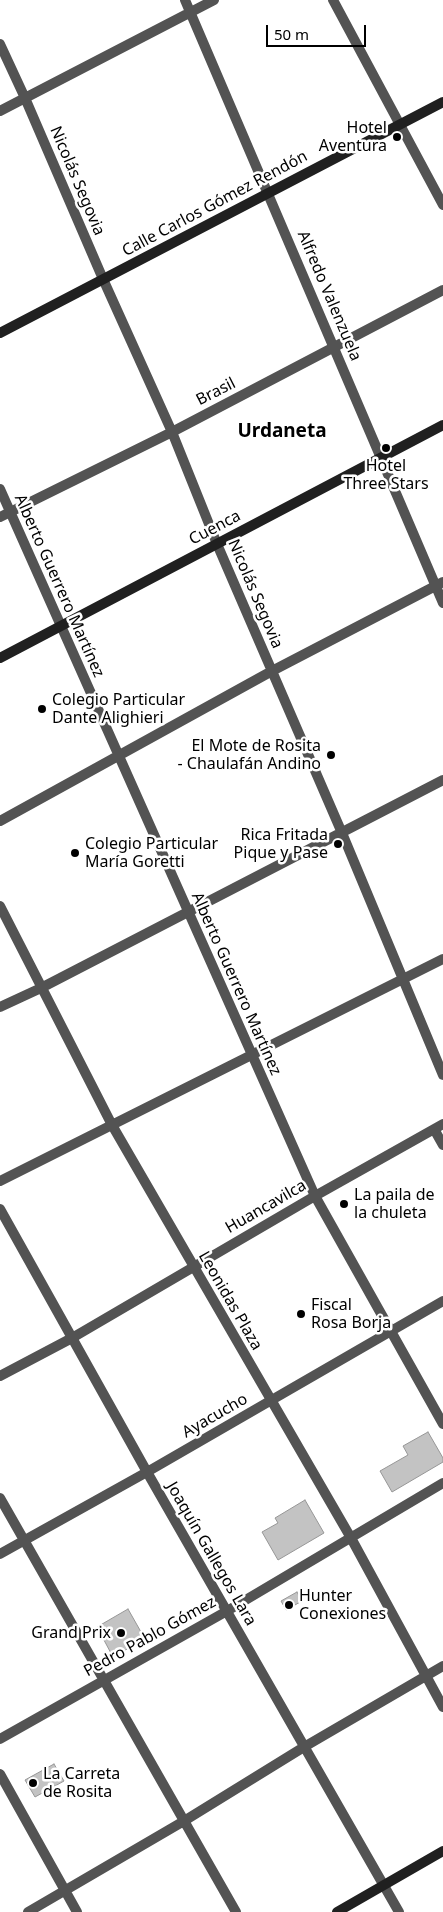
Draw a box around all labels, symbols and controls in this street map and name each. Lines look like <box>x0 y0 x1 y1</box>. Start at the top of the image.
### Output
scale bar <box>268 15 368 47</box>
text: 50 m <box>274 24 309 44</box>
place label: Hotel Aventura <box>319 118 387 156</box>
street label: Nicolás Segovia <box>45 123 109 239</box>
marker: Hotel Aventura <box>391 131 403 143</box>
street label: Calle Carlos Gómez Rendón <box>119 147 311 261</box>
street label: Alfredo Valenzuela <box>293 228 365 364</box>
street label: Brasil <box>193 374 239 410</box>
district label: Urdaneta <box>237 421 327 443</box>
marker: Hotel Three Stars <box>380 442 392 454</box>
place label: Hotel Three Stars <box>343 456 429 494</box>
street label: Alberto Guerrero Martínez <box>10 492 108 680</box>
street label: Cuenca <box>186 506 244 550</box>
street label: Nicolás Segovia <box>223 536 287 652</box>
place label: Colegio Particular Dante Alighieri <box>52 690 185 728</box>
marker: Colegio Particular Dante Alighieri <box>36 703 48 715</box>
place label: El Mote de Rosita - Chaulafán Andino <box>178 736 321 774</box>
marker: El Mote de Rosita - Chaulafán Andino <box>325 749 337 761</box>
place label: Rica Fritada Pique y Pase <box>234 825 328 863</box>
place label: Colegio Particular María Goretti <box>85 834 218 872</box>
marker: Rica Fritada Pique y Pase <box>332 838 344 850</box>
marker: Colegio Particular María Goretti <box>69 847 81 859</box>
street label: Alberto Guerrero Martínez <box>187 890 285 1078</box>
street label: Huancavilca <box>222 1176 310 1238</box>
place label: La paila de la chuleta <box>354 1185 435 1223</box>
marker: La paila de la chuleta <box>338 1198 350 1210</box>
street label: Leonidas Plaza <box>194 1248 266 1354</box>
place label: Fiscal Rosa Borja <box>311 1295 391 1333</box>
marker: Fiscal Rosa Borja <box>295 1308 307 1320</box>
street label: Ayacucho <box>179 1390 251 1442</box>
street label: Joaquín Gallegos Lara <box>162 1479 260 1629</box>
place label: Hunter Conexiones <box>299 1586 386 1624</box>
street label: Pedro Pablo Gómez <box>81 1593 219 1681</box>
marker: Hunter Conexiones <box>283 1599 295 1611</box>
place label: Grand Prix <box>31 1623 111 1643</box>
marker: Grand Prix <box>115 1627 127 1639</box>
place label: La Carreta de Rosita <box>43 1764 120 1802</box>
marker: La Carreta de Rosita <box>27 1777 39 1789</box>

